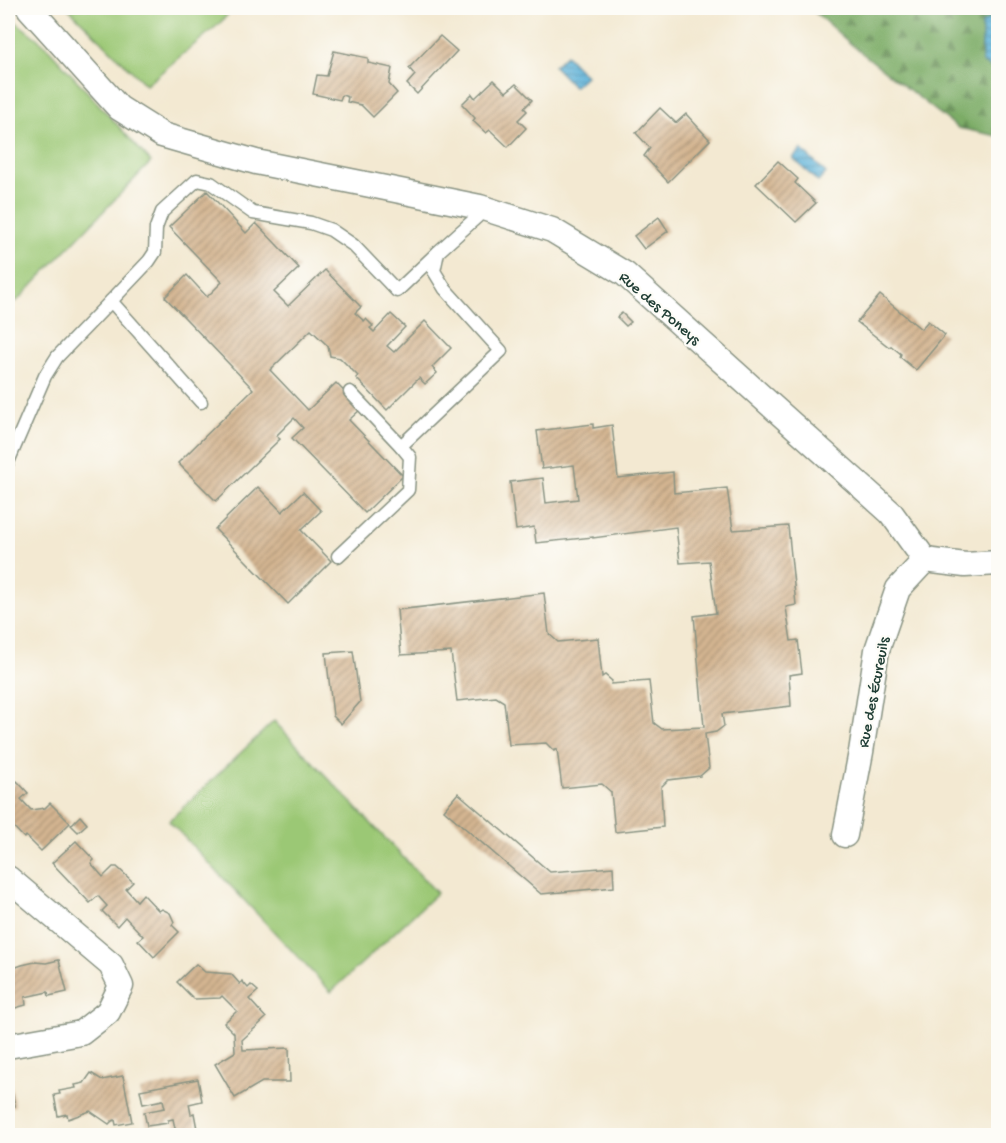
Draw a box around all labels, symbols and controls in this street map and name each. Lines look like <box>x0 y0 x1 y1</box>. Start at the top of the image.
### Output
street label: Rue des Poneys <box>614 269 704 351</box>
street label: Rue des Écureuils <box>855 635 896 750</box>

